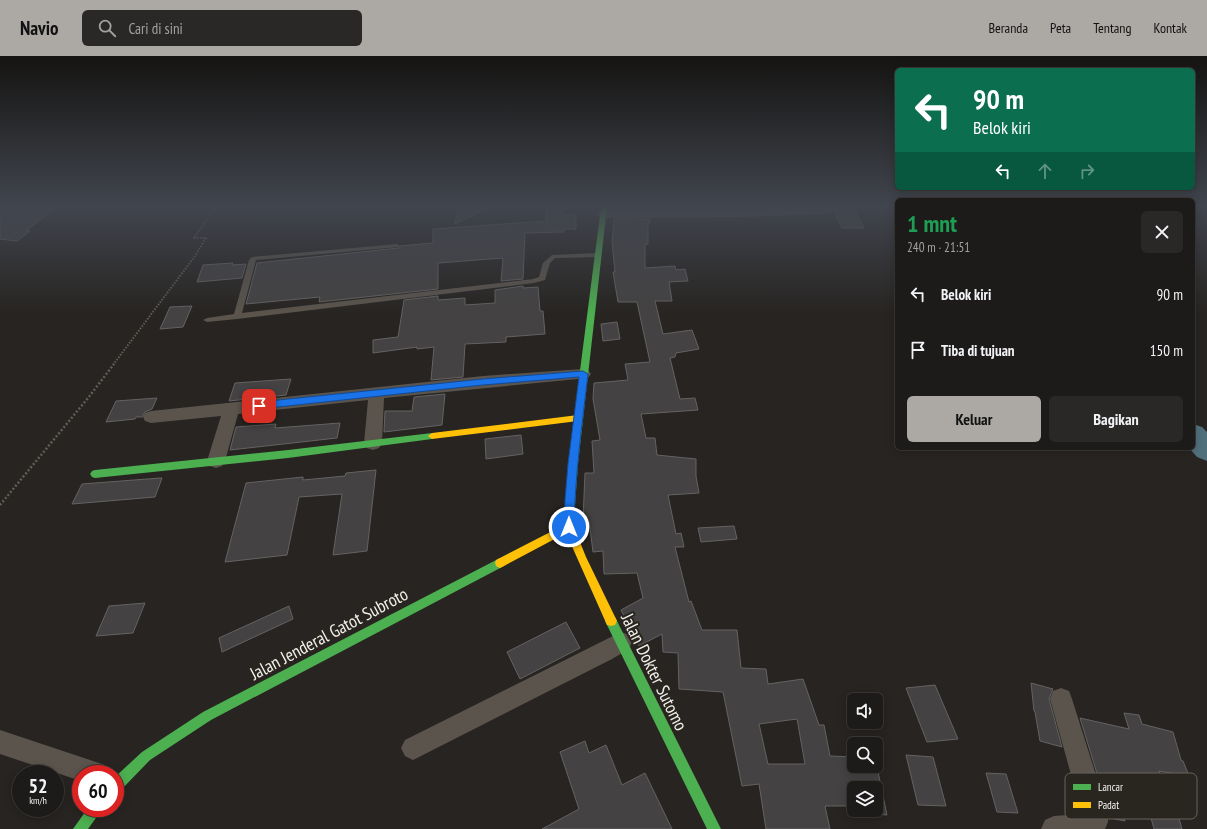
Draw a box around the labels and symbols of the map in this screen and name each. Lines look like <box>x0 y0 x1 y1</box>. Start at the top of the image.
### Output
pin <box>242 389 276 423</box>
position arrow <box>548 506 590 548</box>
street label: Jalan Jenderal Gatot Subroto <box>245 582 412 685</box>
street label: Jalan Dokter Sutomo <box>616 609 693 734</box>
speed limit sign: 60 <box>72 765 124 817</box>
legend <box>1065 773 1197 819</box>
text: Lancar <box>1098 780 1123 794</box>
text: Padat <box>1098 798 1119 812</box>

